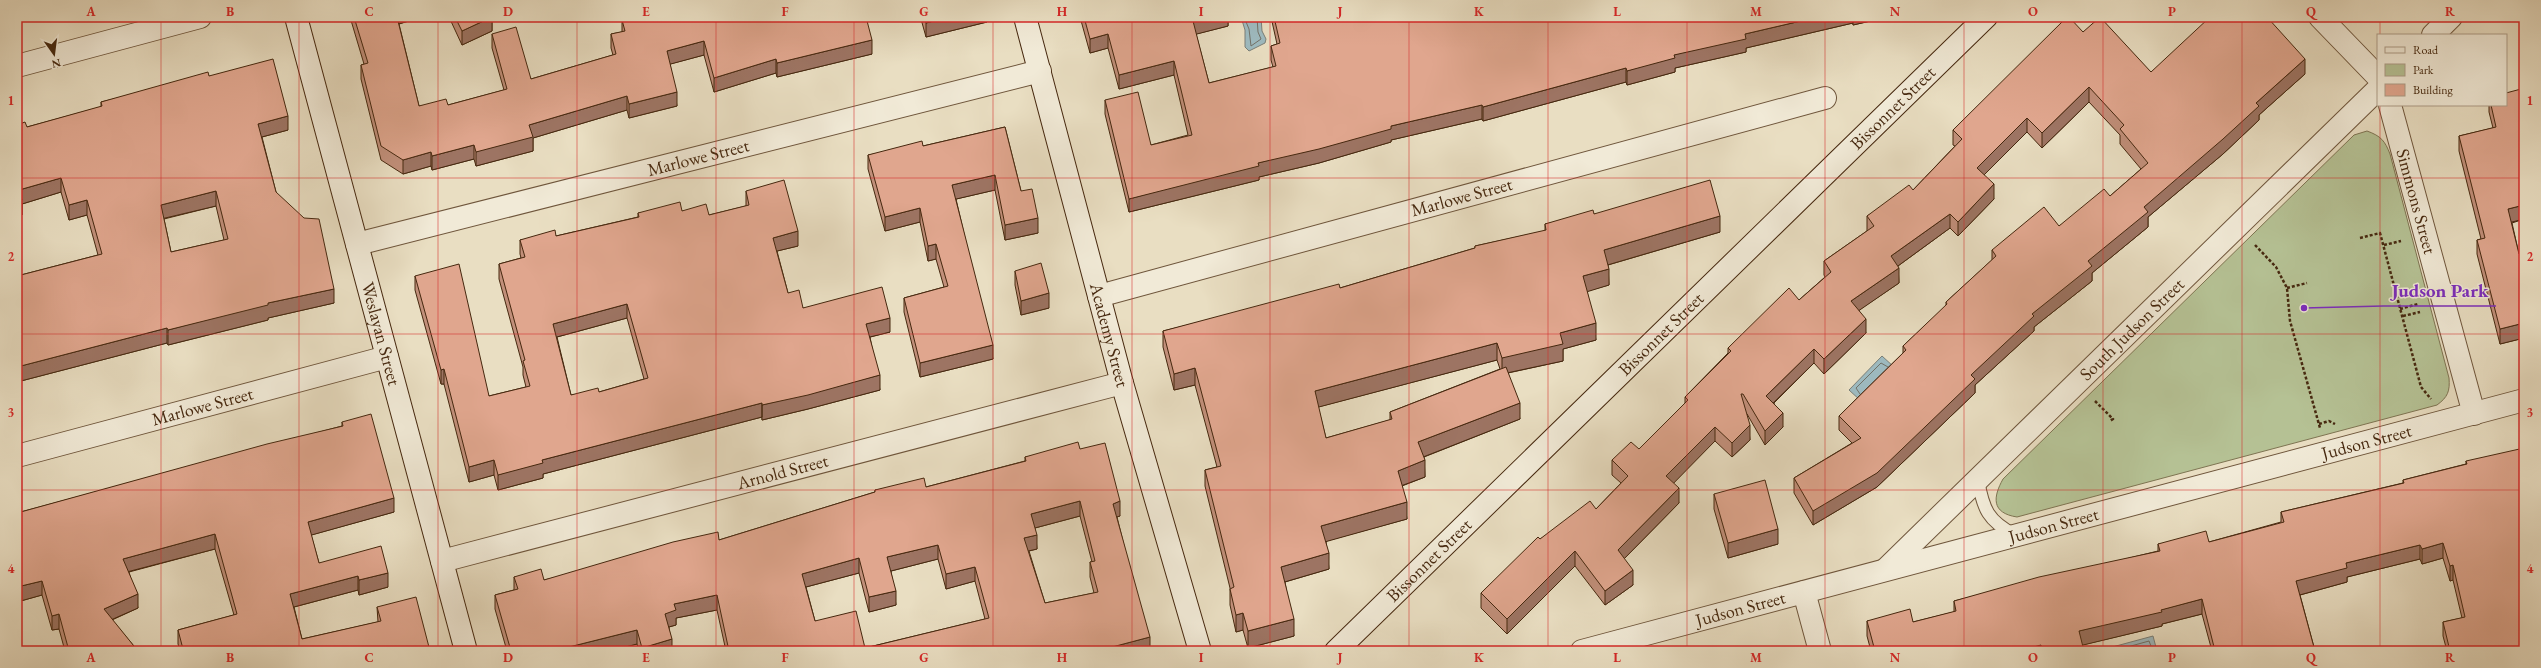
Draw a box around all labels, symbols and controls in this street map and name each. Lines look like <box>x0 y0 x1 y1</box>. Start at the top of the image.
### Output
text: A <box>85 3 96 20</box>
text: B <box>226 3 234 20</box>
text: C <box>364 3 374 20</box>
text: D <box>503 3 513 20</box>
text: E <box>642 3 650 20</box>
text: F <box>781 3 789 20</box>
text: G <box>919 3 929 20</box>
text: H <box>1057 3 1068 20</box>
text: I <box>1199 3 1204 20</box>
text: J <box>1336 3 1343 20</box>
text: K <box>1474 3 1485 20</box>
text: L <box>1613 3 1621 20</box>
text: M <box>1750 3 1762 20</box>
text: N <box>1890 3 1901 20</box>
text: O <box>2028 3 2038 20</box>
text: P <box>2168 3 2176 20</box>
text: Q <box>2306 3 2318 20</box>
text: R <box>2445 3 2455 20</box>
north arrow <box>34 34 74 74</box>
legend <box>2377 34 2507 106</box>
text: Road <box>2413 42 2439 58</box>
text: N <box>50 56 62 72</box>
street label: Bissonnet Street <box>1845 60 1940 154</box>
text: Park <box>2413 62 2434 78</box>
text: Building <box>2413 82 2454 98</box>
text: 1 <box>8 92 15 109</box>
text: 1 <box>2527 92 2534 109</box>
street label: Marlowe Street <box>645 133 752 181</box>
street label: Simmons Street <box>2391 146 2442 257</box>
street label: Marlowe Street <box>1408 172 1515 221</box>
text: 2 <box>8 248 15 265</box>
text: 2 <box>2527 248 2534 265</box>
street label: South Judson Street <box>2074 272 2189 385</box>
callout: Judson Park <box>2383 275 2496 306</box>
text: Judson Park <box>2390 278 2489 303</box>
street label: Weslayan Street <box>357 279 406 388</box>
street label: Academy Street <box>1085 279 1135 390</box>
street label: Bissonnet Street <box>1613 287 1708 380</box>
street label: Marlowe Street <box>149 381 256 430</box>
text: 3 <box>8 404 15 421</box>
text: 3 <box>2527 404 2534 421</box>
street label: Judson Street <box>2317 418 2414 465</box>
street label: Arnold Street <box>733 448 831 495</box>
street label: Judson Street <box>2004 502 2101 548</box>
street label: Bissonnet Street <box>1381 513 1477 607</box>
text: 4 <box>8 560 15 577</box>
text: 4 <box>2527 560 2534 577</box>
street label: Judson Street <box>1691 585 1788 632</box>
text: A <box>85 649 96 666</box>
text: B <box>226 649 234 666</box>
text: C <box>364 649 374 666</box>
text: D <box>503 649 513 666</box>
text: E <box>642 649 650 666</box>
text: F <box>781 649 789 666</box>
text: G <box>919 649 929 666</box>
text: H <box>1057 649 1068 666</box>
text: I <box>1199 649 1204 666</box>
text: J <box>1336 649 1343 666</box>
text: K <box>1474 649 1485 666</box>
text: L <box>1613 649 1621 666</box>
text: M <box>1750 649 1762 666</box>
text: N <box>1890 649 1901 666</box>
text: O <box>2028 649 2038 666</box>
text: P <box>2168 649 2176 666</box>
text: Q <box>2306 649 2318 666</box>
text: R <box>2445 649 2455 666</box>

